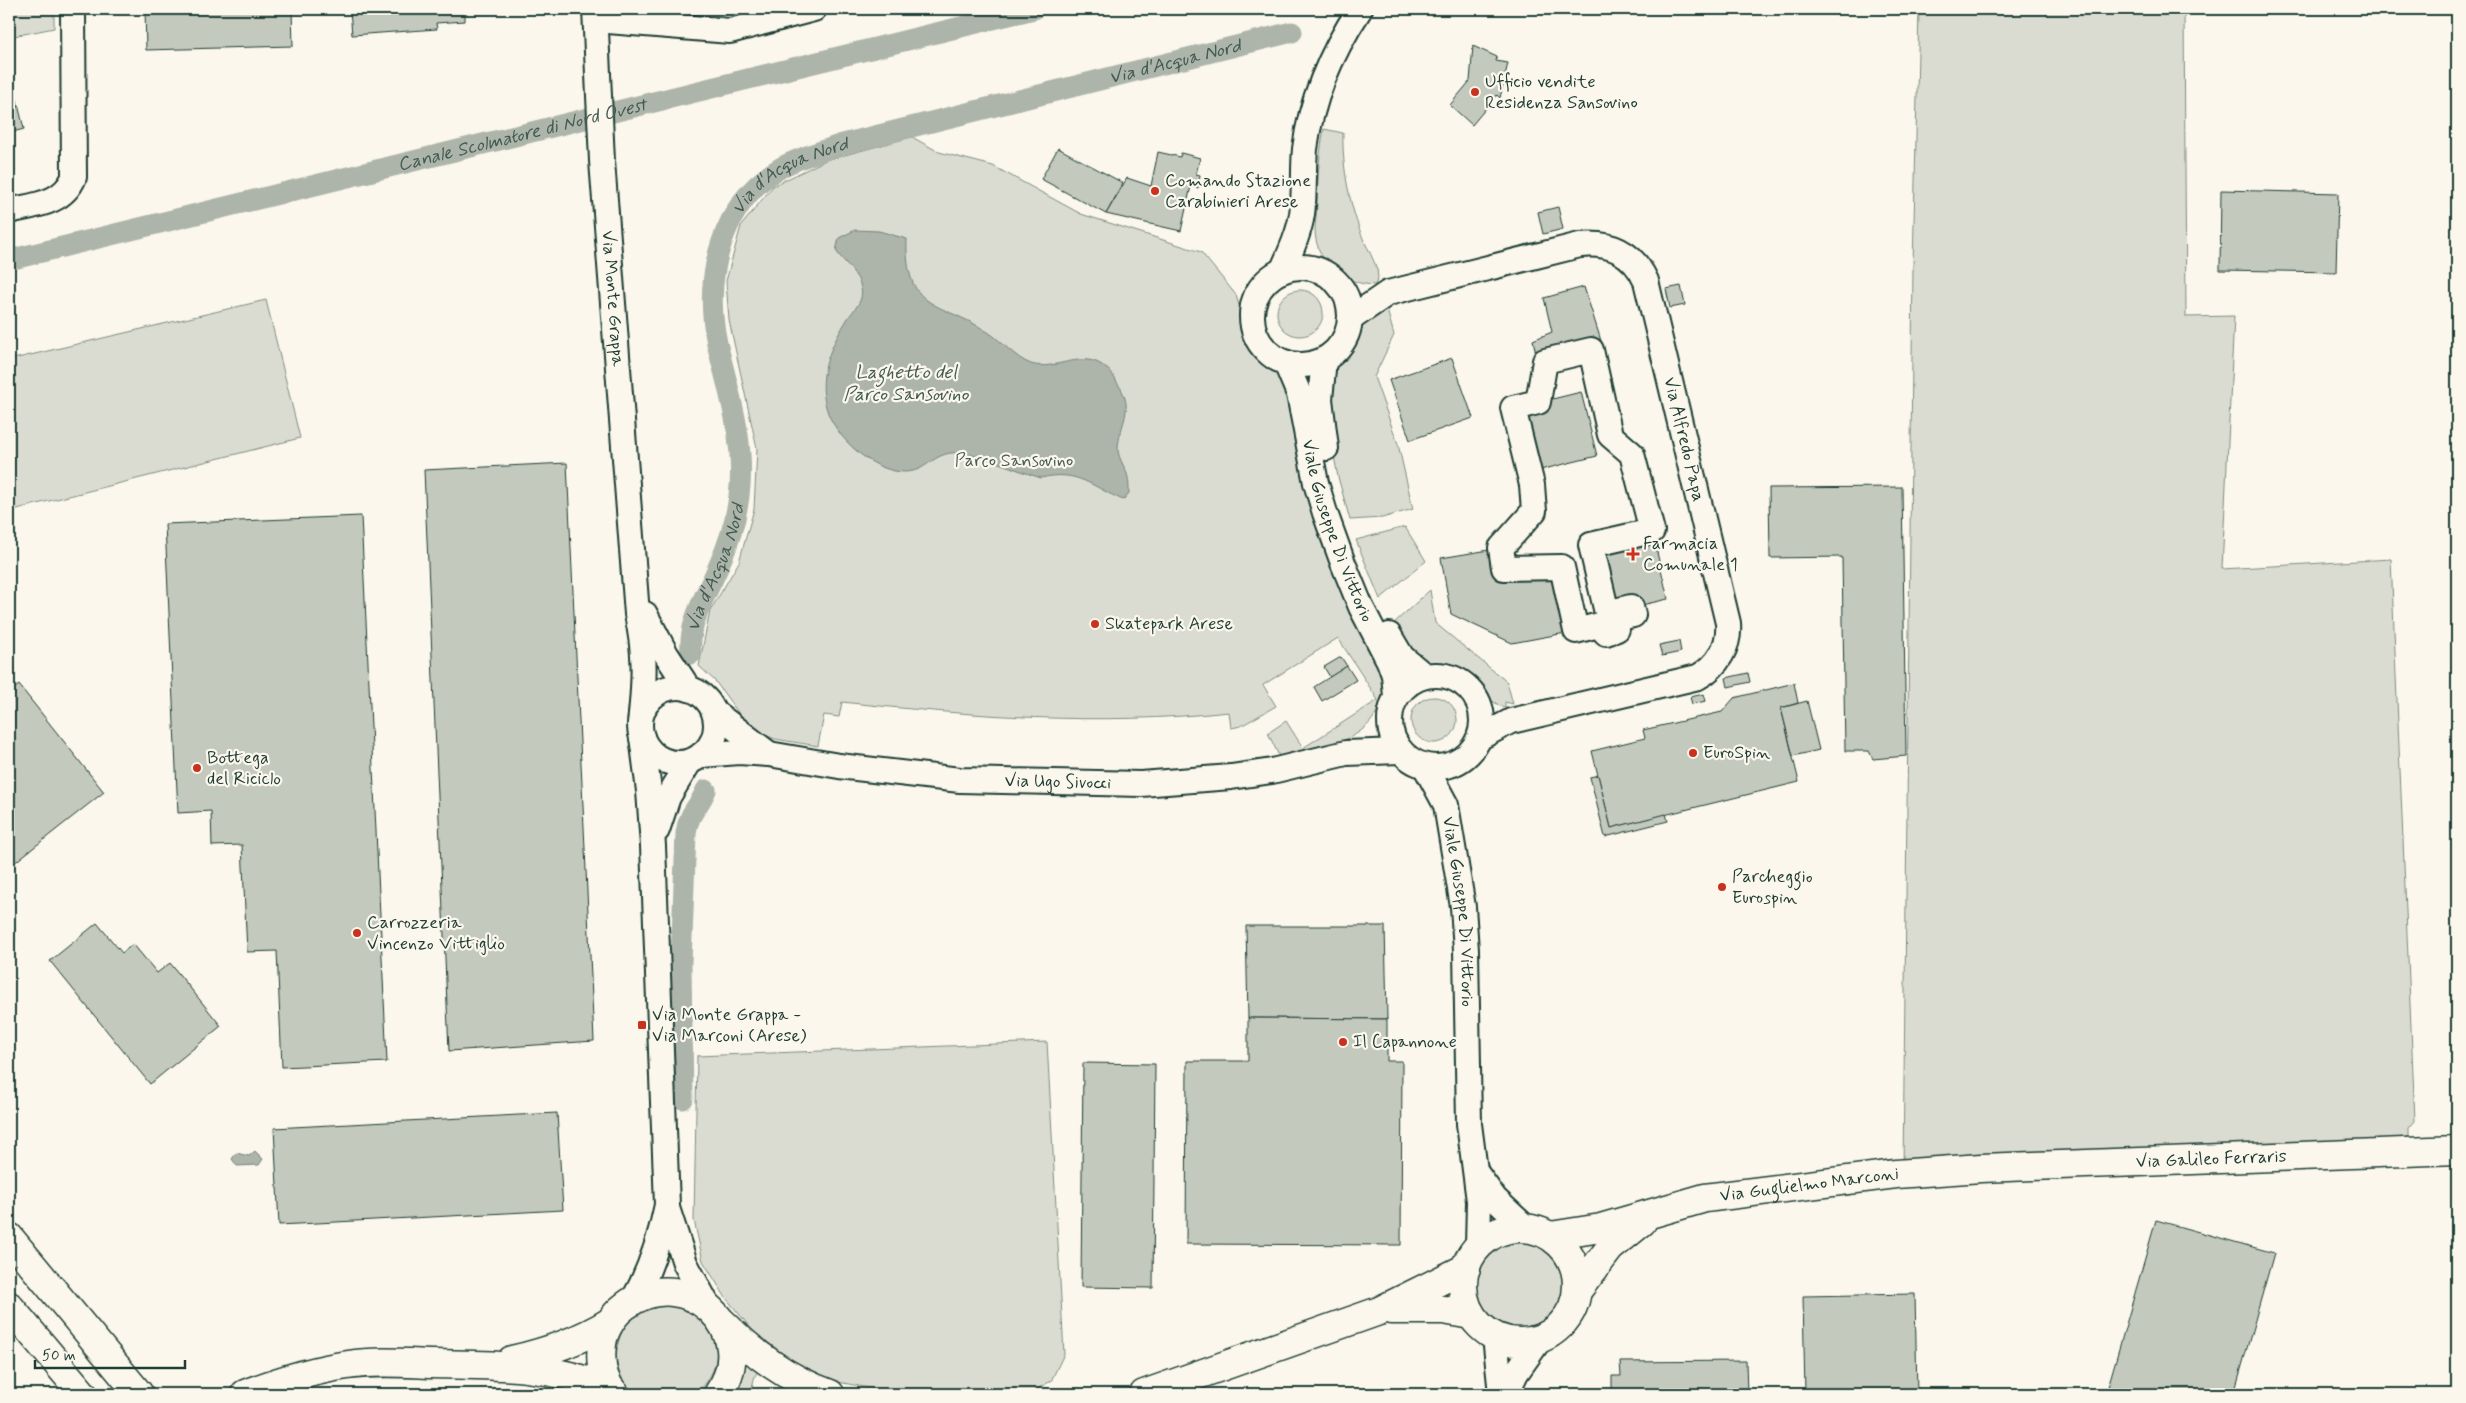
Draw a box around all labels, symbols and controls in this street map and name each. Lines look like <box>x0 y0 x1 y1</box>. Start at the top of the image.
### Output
water label: Via d'Acqua Nord <box>1106 32 1245 90</box>
place label: Ufficio vendite Residenza Sansovino <box>1485 70 1638 115</box>
marker: Ufficio vendite Residenza Sansovino <box>1469 86 1481 98</box>
water label: Canale Scolmatore di Nord Ovest <box>395 91 652 177</box>
water label: Via d'Acqua Nord <box>725 130 852 219</box>
place label: Comando Stazione Carabinieri Arese <box>1165 169 1311 214</box>
marker: Comando Stazione Carabinieri Arese <box>1149 185 1161 197</box>
street label: Via Monte Grappa <box>595 229 630 368</box>
water label: Laghetto del Parco Sansovino <box>843 360 970 407</box>
street label: Via Alfredo Papa <box>1657 374 1711 504</box>
street label: Viale Giuseppe Di Vittorio <box>1296 438 1379 626</box>
park label: Parco Sansovino <box>955 449 1073 473</box>
water label: Via d'Acqua Nord <box>680 500 751 634</box>
place label: Farmacia Comunale 1 <box>1643 532 1738 577</box>
marker: Farmacia Comunale 1 <box>1627 548 1639 560</box>
place label: Skatepark Arese <box>1105 612 1233 636</box>
marker: Skatepark Arese <box>1089 618 1101 630</box>
place label: EuroSpin <box>1703 741 1770 765</box>
place label: Bottega del Riciclo <box>207 746 281 791</box>
marker: EuroSpin <box>1687 747 1699 759</box>
marker: Bottega del Riciclo <box>191 762 203 774</box>
street label: Via Ugo Sivocci <box>1004 769 1111 795</box>
street label: Viale Giuseppe Di Vittorio <box>1436 815 1479 1007</box>
place label: Parcheggio Eurospin <box>1732 865 1813 910</box>
marker: Parcheggio Eurospin <box>1716 881 1728 893</box>
place label: Carrozzeria Vincenzo Vittiglio <box>367 911 505 956</box>
marker: Carrozzeria Vincenzo Vittiglio <box>351 927 363 939</box>
place label: Via Monte Grappa - Via Marconi (Arese) <box>652 1003 807 1048</box>
marker: Via Monte Grappa - Via Marconi (Arese) <box>636 1019 648 1031</box>
place label: Il Capannone <box>1353 1030 1457 1054</box>
marker: Il Capannone <box>1337 1036 1349 1048</box>
street label: Via Galileo Ferraris <box>2135 1144 2287 1174</box>
street label: Via Guglielmo Marconi <box>1718 1162 1900 1208</box>
scale bar <box>35 1338 185 1370</box>
text: 50 m <box>42 1346 76 1366</box>

